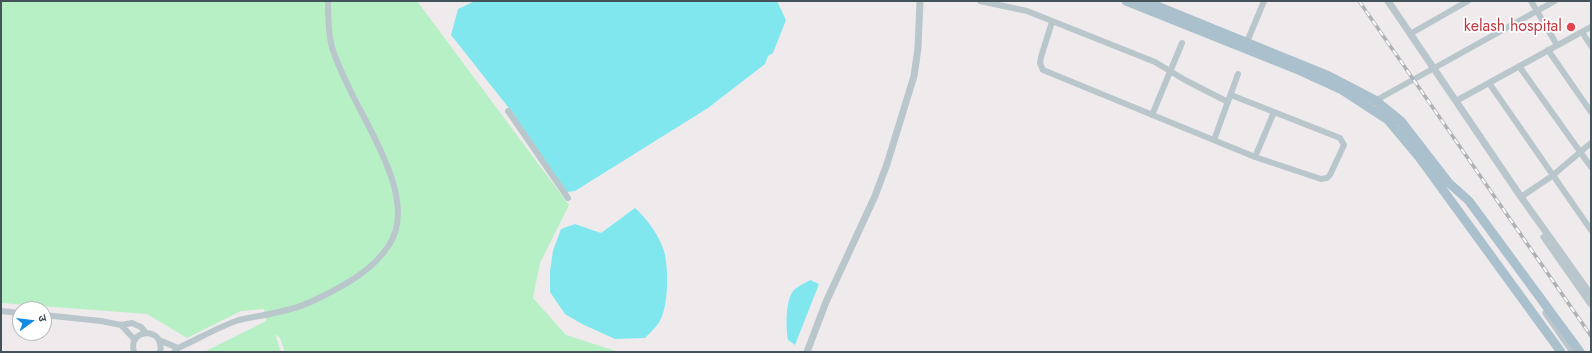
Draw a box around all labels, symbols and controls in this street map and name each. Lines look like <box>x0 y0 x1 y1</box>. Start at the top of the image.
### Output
place label: kelash hospital <box>1464 17 1562 37</box>
marker: kelash hospital <box>1565 21 1577 33</box>
north arrow <box>12 301 52 341</box>
text: उ <box>34 313 51 323</box>

